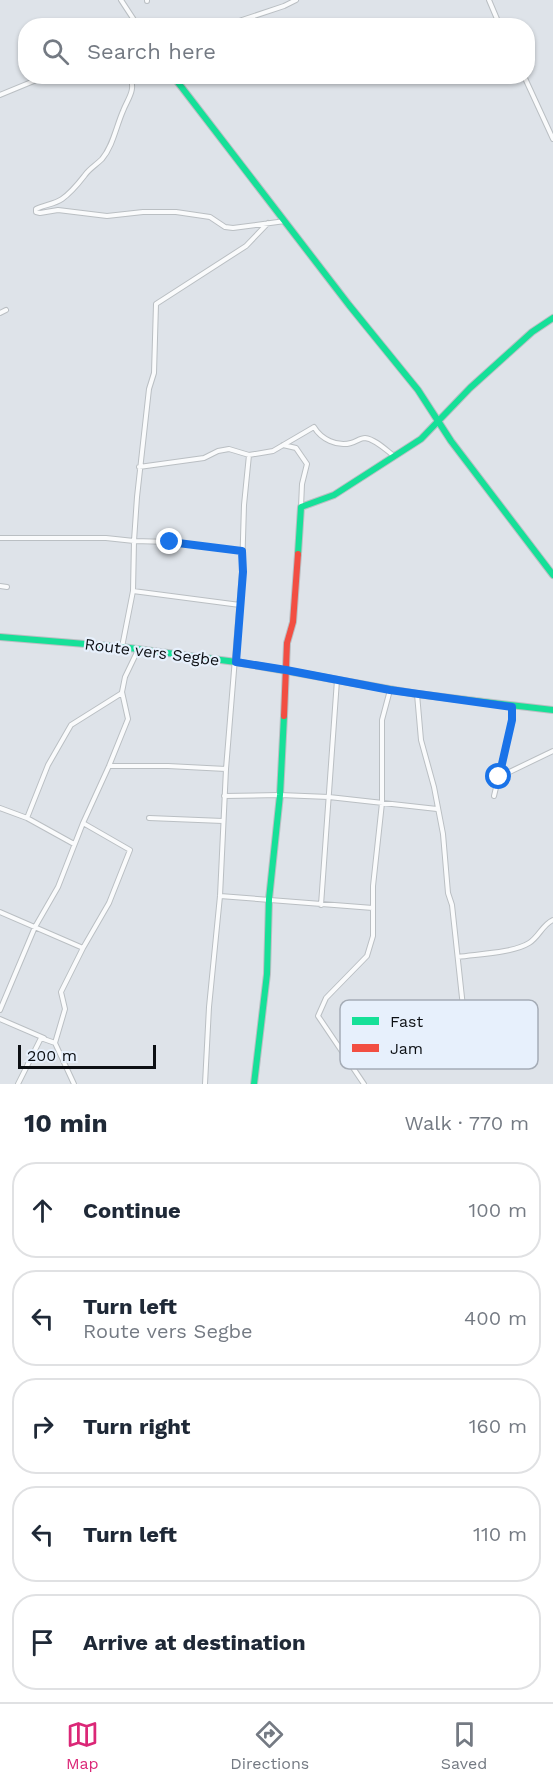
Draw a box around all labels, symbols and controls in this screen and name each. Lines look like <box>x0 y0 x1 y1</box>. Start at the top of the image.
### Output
search box <box>18 18 535 84</box>
icon: search <box>39 35 72 68</box>
text: Search here <box>87 39 216 64</box>
route end <box>156 528 182 554</box>
street label: Route vers Segbe <box>83 634 221 670</box>
route start <box>485 763 511 789</box>
legend <box>340 1000 538 1069</box>
text: Fast <box>390 1012 423 1031</box>
text: Jam <box>390 1039 423 1058</box>
scale bar <box>18 1042 156 1070</box>
text: 200 m <box>27 1046 77 1065</box>
text: 10 min <box>24 1108 108 1138</box>
text: Walk · 770 m <box>405 1111 529 1135</box>
icon: ahead <box>26 1194 59 1227</box>
text: Continue <box>83 1198 181 1223</box>
text: 100 m <box>468 1198 527 1222</box>
text: Turn left <box>83 1294 177 1319</box>
icon: left <box>26 1302 59 1335</box>
text: 400 m <box>464 1306 527 1330</box>
text: Route vers Segbe <box>83 1319 253 1343</box>
icon: right <box>26 1410 59 1443</box>
text: Turn right <box>83 1414 190 1439</box>
text: 160 m <box>469 1414 527 1438</box>
icon: left <box>26 1518 59 1551</box>
text: Turn left <box>83 1522 177 1547</box>
text: 110 m <box>473 1522 527 1546</box>
icon: arrive <box>26 1626 59 1659</box>
text: Arrive at destination <box>83 1630 306 1655</box>
tab: Map <box>66 1718 99 1773</box>
tab: Directions <box>230 1718 309 1773</box>
tab: Saved <box>441 1718 487 1773</box>

